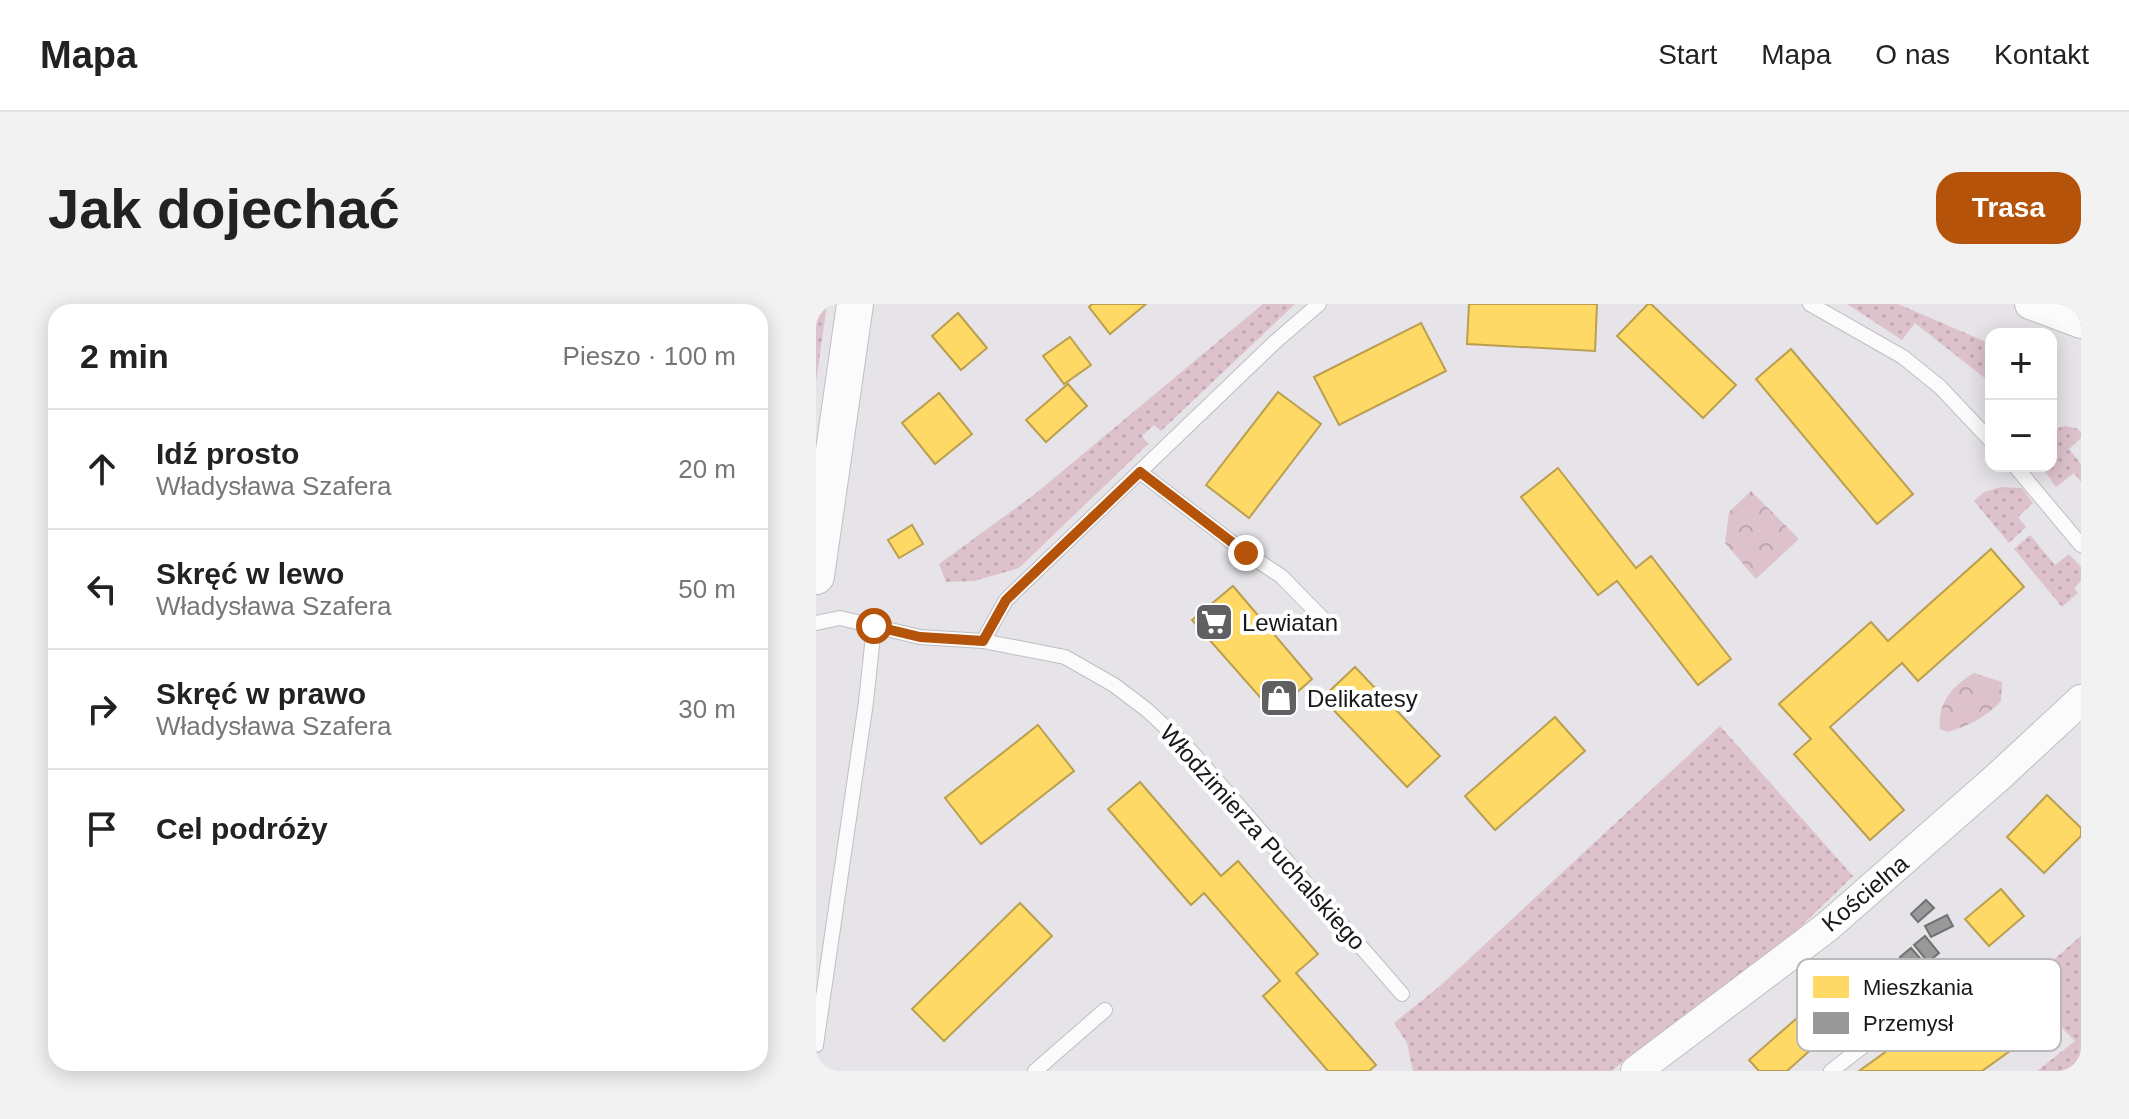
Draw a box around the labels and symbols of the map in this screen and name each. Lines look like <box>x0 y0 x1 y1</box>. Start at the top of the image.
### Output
route end <box>1228 535 1264 571</box>
supermarket icon: Lewiatan <box>1193 601 1235 643</box>
route start <box>856 608 892 644</box>
place label: Lewiatan <box>1242 609 1338 636</box>
shop icon: Delikatesy <box>1258 677 1300 719</box>
place label: Delikatesy <box>1307 685 1418 712</box>
street label: Włodzimierza Puchalskiego <box>1155 719 1371 955</box>
street label: Kościelna <box>1816 849 1914 937</box>
legend <box>1797 959 2061 1051</box>
text: Mieszkania <box>1863 975 1974 1000</box>
text: Przemysł <box>1863 1011 1954 1036</box>

